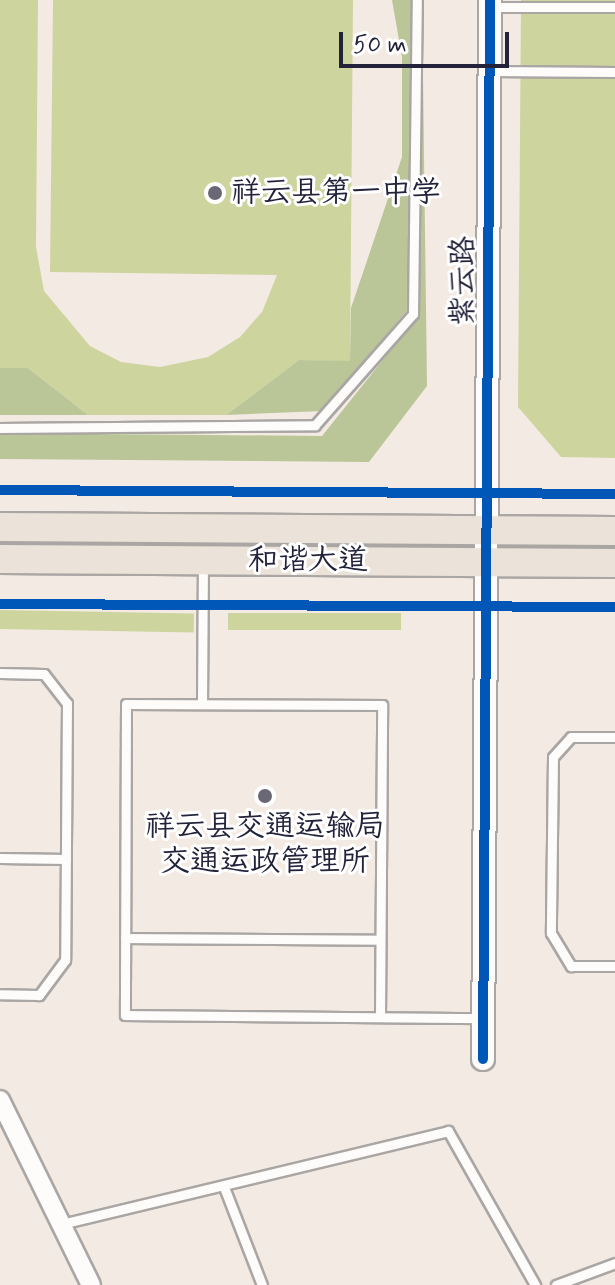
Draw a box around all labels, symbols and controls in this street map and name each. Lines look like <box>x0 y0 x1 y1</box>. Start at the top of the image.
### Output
scale bar <box>343 16 513 66</box>
text: 50 m <box>353 30 407 61</box>
place label: 祥云县第一中学 <box>231 175 441 211</box>
marker: 祥云县第一中学 <box>206 184 224 202</box>
street label: 紫云路 <box>446 236 482 326</box>
street label: 和谐大道 <box>248 543 368 579</box>
marker: 祥云县交通运输局 交通运政管理所 <box>256 787 274 805</box>
place label: 祥云县交通运输局 交通运政管理所 <box>145 809 385 880</box>

